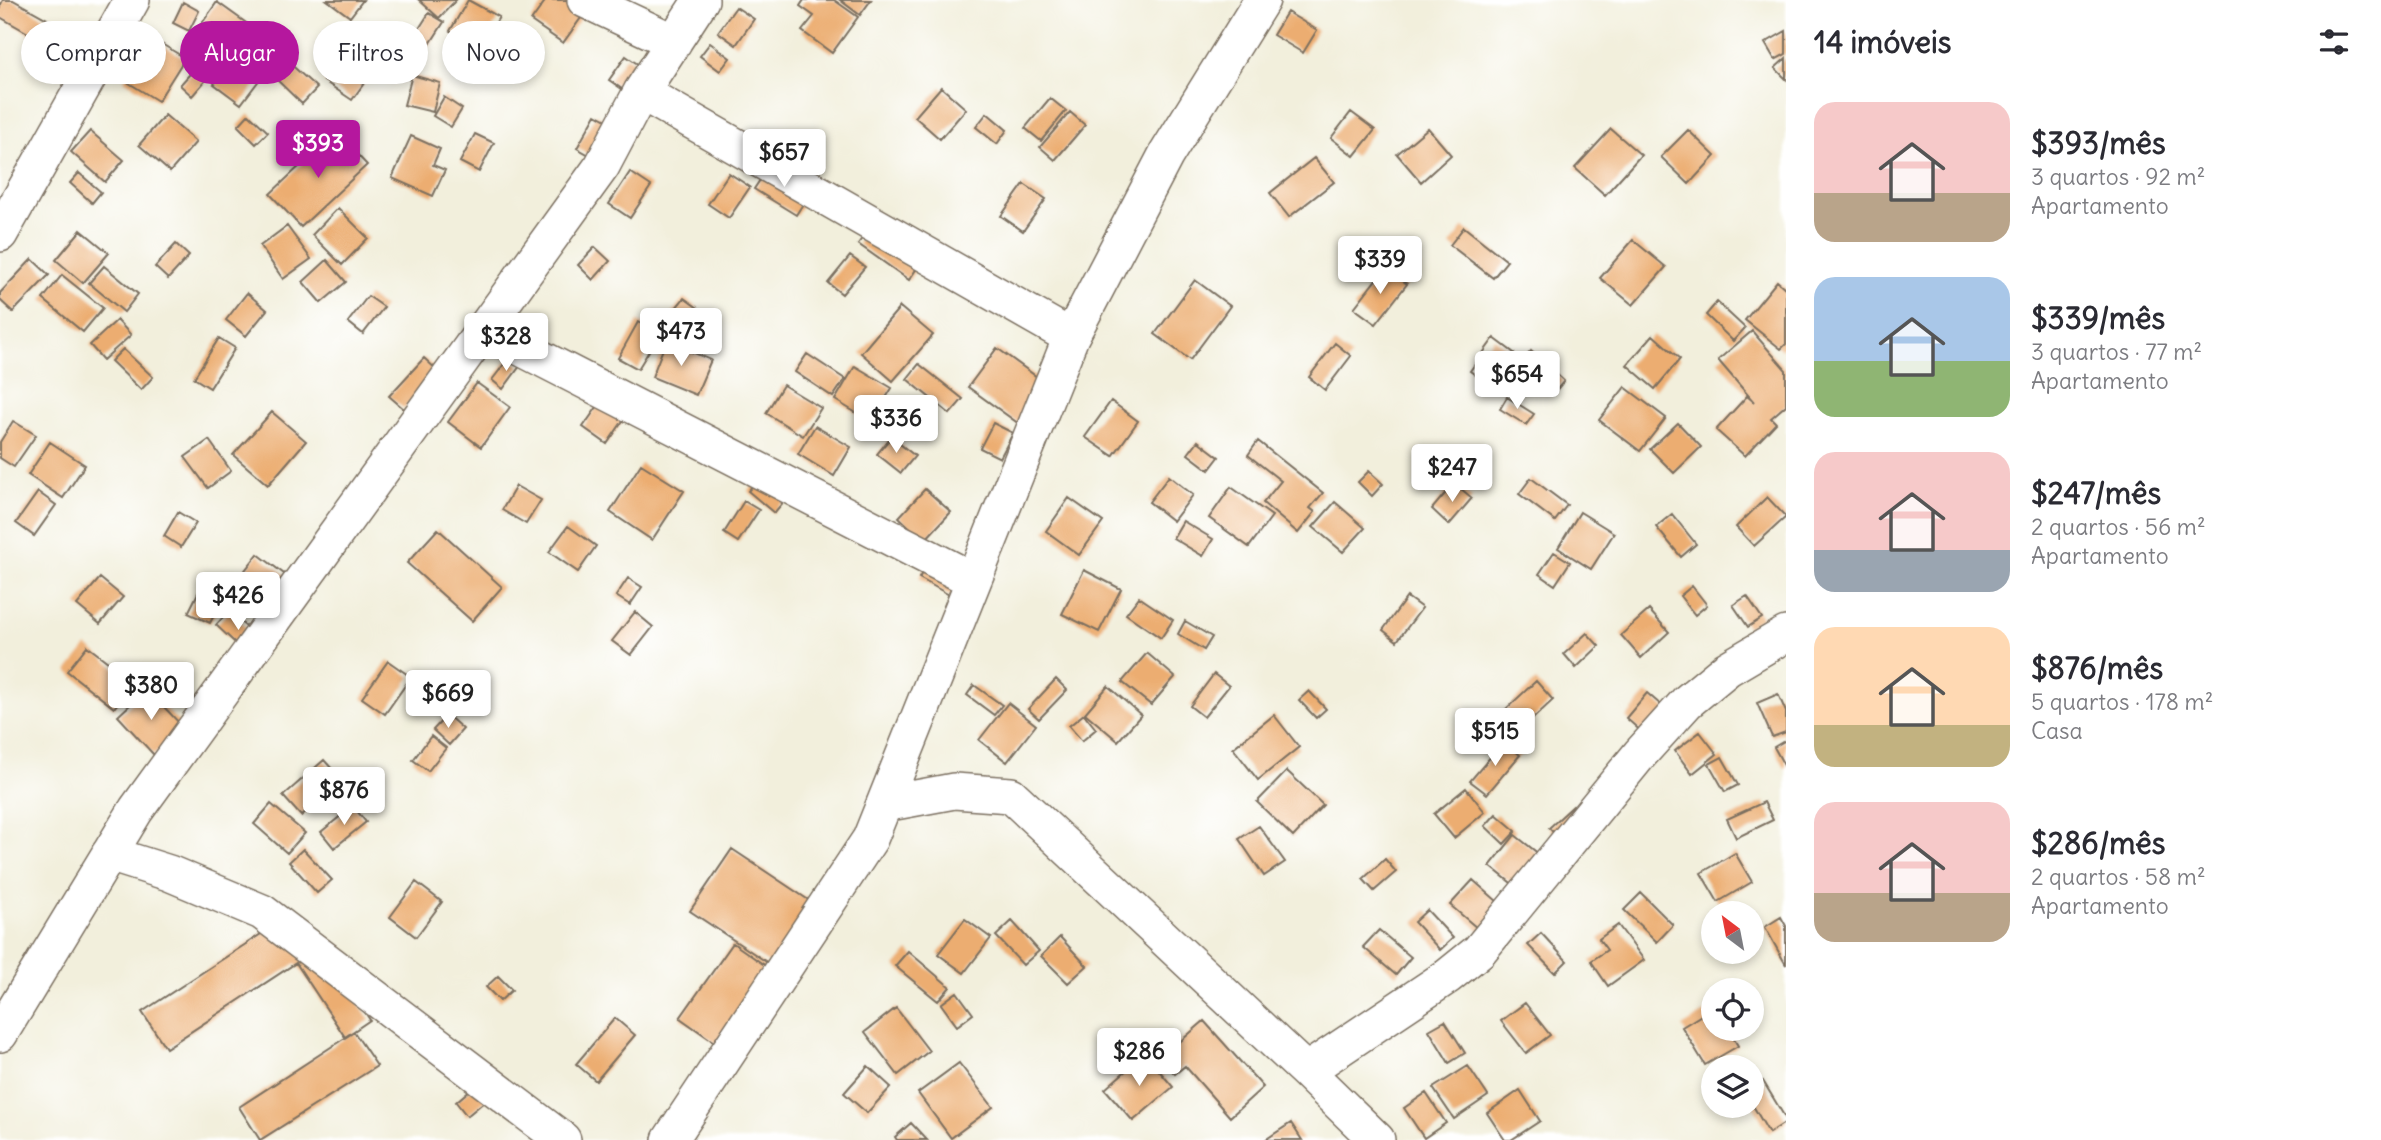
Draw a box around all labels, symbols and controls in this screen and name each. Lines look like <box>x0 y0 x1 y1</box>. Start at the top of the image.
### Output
chip: Comprar <box>21 21 166 84</box>
chip: Alugar <box>180 21 299 84</box>
chip: Filtros <box>313 21 428 84</box>
chip: Novo <box>442 21 545 84</box>
text: 14 imóveis <box>1814 23 1951 61</box>
icon: filters <box>2315 23 2353 61</box>
pin: $393 <box>277 120 359 180</box>
text: $393/mês <box>2031 124 2166 162</box>
text: $393 <box>292 128 344 157</box>
pin: $657 <box>743 130 825 189</box>
icon: home <box>1870 130 1954 214</box>
text: $657 <box>759 137 809 166</box>
text: 3 quartos · 92 m² <box>2031 162 2205 191</box>
text: Apartamento <box>2031 191 2169 220</box>
pin: $339 <box>1339 236 1421 296</box>
text: $339 <box>1354 244 1406 273</box>
text: $339/mês <box>2031 299 2165 337</box>
icon: home <box>1870 305 1954 389</box>
pin: $473 <box>640 308 722 368</box>
pin: $328 <box>465 314 547 373</box>
text: $473 <box>656 316 706 345</box>
text: $328 <box>480 321 532 350</box>
text: 3 quartos · 77 m² <box>2031 337 2202 366</box>
pin: $654 <box>1476 352 1558 411</box>
text: $654 <box>1491 359 1543 388</box>
text: Apartamento <box>2031 366 2169 395</box>
pin: $336 <box>855 396 937 455</box>
text: $336 <box>870 403 922 432</box>
pin: $247 <box>1411 444 1493 504</box>
text: $247 <box>1427 452 1477 481</box>
text: $247/mês <box>2031 474 2161 512</box>
icon: home <box>1870 480 1954 564</box>
text: 2 quartos · 56 m² <box>2031 512 2206 541</box>
text: Apartamento <box>2031 541 2169 570</box>
pin: $426 <box>197 572 279 632</box>
text: $426 <box>212 580 264 609</box>
text: $876/mês <box>2031 649 2163 687</box>
icon: home <box>1870 655 1954 739</box>
pin: $380 <box>110 662 192 722</box>
text: $380 <box>124 670 178 699</box>
pin: $669 <box>407 670 489 730</box>
text: $669 <box>422 678 474 707</box>
text: 5 quartos · 178 m² <box>2031 687 2213 716</box>
pin: $515 <box>1454 708 1536 768</box>
text: $515 <box>1471 716 1519 745</box>
text: Casa <box>2031 716 2083 745</box>
pin: $876 <box>303 768 385 827</box>
text: $876 <box>319 775 369 804</box>
text: $286/mês <box>2031 824 2165 862</box>
icon: home <box>1870 830 1954 914</box>
text: 2 quartos · 58 m² <box>2031 862 2206 891</box>
text: Apartamento <box>2031 891 2169 920</box>
north arrow <box>1701 901 1764 964</box>
map controls <box>1701 901 1764 1118</box>
button: locate <box>1701 978 1764 1041</box>
pin: $286 <box>1098 1028 1180 1088</box>
text: $286 <box>1113 1036 1165 1065</box>
button: layers <box>1701 1055 1764 1118</box>

